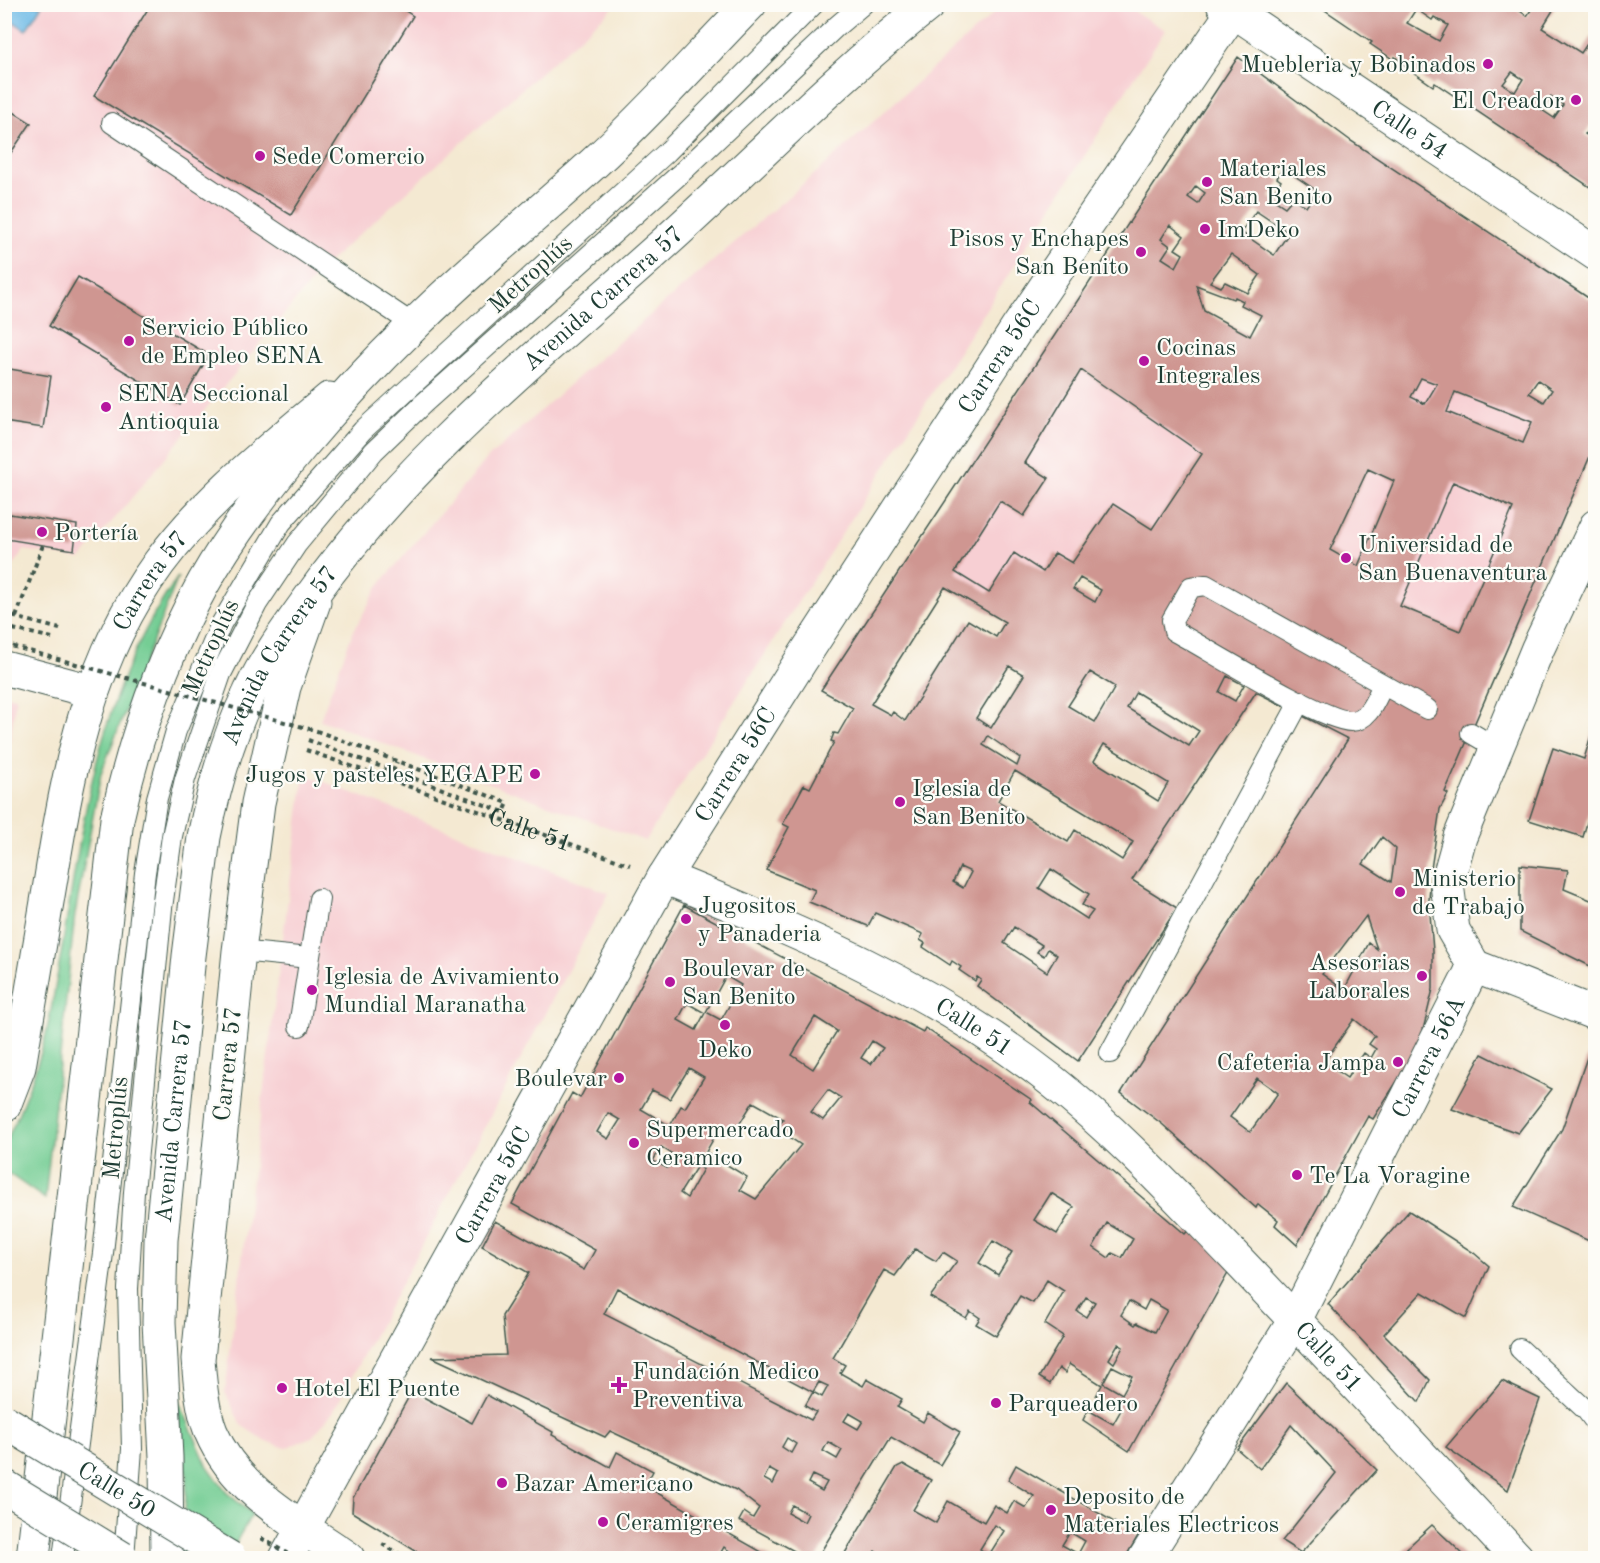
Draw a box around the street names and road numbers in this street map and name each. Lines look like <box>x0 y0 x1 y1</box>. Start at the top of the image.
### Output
street label: Calle 54 <box>1366 97 1451 165</box>
street label: Avenida Carrera 57 <box>519 222 689 376</box>
street label: Metroplús <box>485 232 578 319</box>
street label: Carrera 56C <box>955 296 1047 419</box>
street label: Carrera 57 <box>110 527 193 635</box>
street label: Avenida Carrera 57 <box>219 562 343 749</box>
street label: Metroplús <box>179 596 245 700</box>
street label: Carrera 56C <box>692 704 782 827</box>
street label: Calle 51 <box>485 806 574 857</box>
street label: Carrera 56A <box>1389 993 1471 1123</box>
street label: Calle 51 <box>930 995 1016 1062</box>
street label: Carrera 57 <box>211 1006 247 1123</box>
street label: Avenida Carrera 57 <box>153 1018 197 1224</box>
street label: Metroplús <box>101 1076 133 1181</box>
street label: Carrera 56C <box>452 1123 537 1250</box>
street label: Calle 51 <box>1289 1318 1366 1398</box>
street label: Calle 50 <box>73 1458 159 1524</box>

